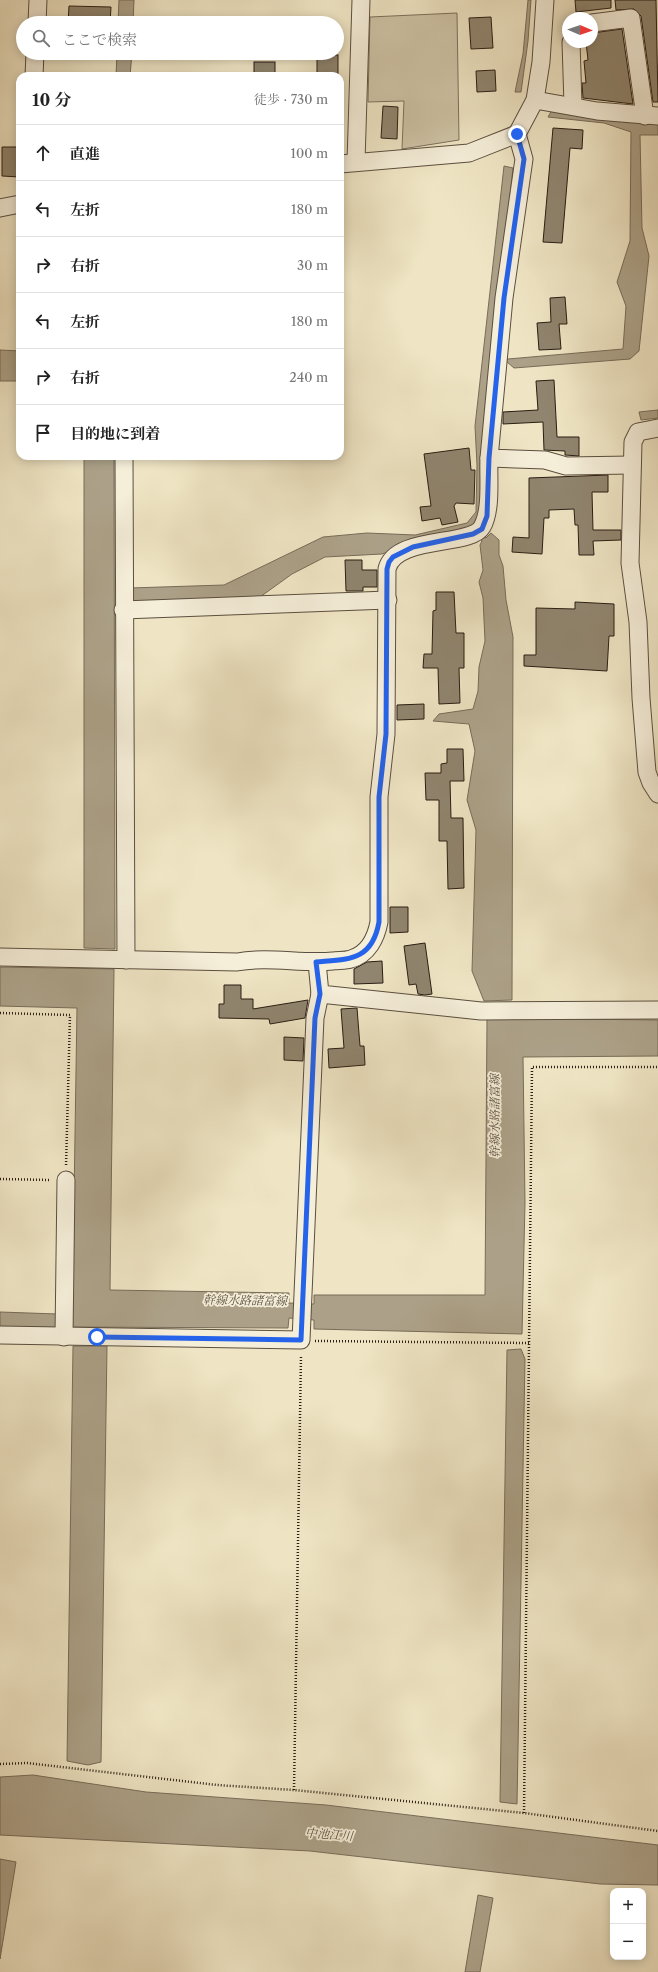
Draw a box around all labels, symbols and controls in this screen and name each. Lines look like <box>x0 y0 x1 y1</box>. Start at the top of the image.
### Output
north arrow <box>562 12 598 48</box>
search box <box>16 16 344 60</box>
icon: search <box>30 27 52 49</box>
text: ここで検索 <box>62 30 137 49</box>
text: 10 分 <box>32 90 72 110</box>
text: 徒歩 · 730 m <box>254 91 328 107</box>
route end <box>508 125 526 143</box>
icon: ahead <box>32 142 54 164</box>
text: 直進 <box>70 144 100 163</box>
text: 100 m <box>290 145 328 161</box>
icon: left <box>32 198 54 220</box>
text: 左折 <box>70 200 100 219</box>
text: 180 m <box>291 201 328 217</box>
icon: right <box>32 254 54 276</box>
text: 右折 <box>70 256 100 275</box>
text: 30 m <box>297 257 328 273</box>
icon: left <box>32 310 54 332</box>
text: 左折 <box>70 312 100 331</box>
text: 180 m <box>291 313 328 329</box>
icon: right <box>32 366 54 388</box>
text: 右折 <box>70 368 100 387</box>
text: 240 m <box>289 369 328 385</box>
icon: arrive <box>32 422 54 444</box>
text: 目的地に到着 <box>70 424 160 443</box>
water label: 幹線水路諸富線 <box>487 1072 502 1158</box>
water label: 幹線水路諸富線 <box>203 1292 289 1308</box>
route start <box>88 1328 106 1346</box>
water label: 中池江川 <box>304 1824 356 1844</box>
map controls <box>610 1888 646 1960</box>
button: + <box>610 1888 646 1924</box>
button: − <box>610 1924 646 1960</box>

